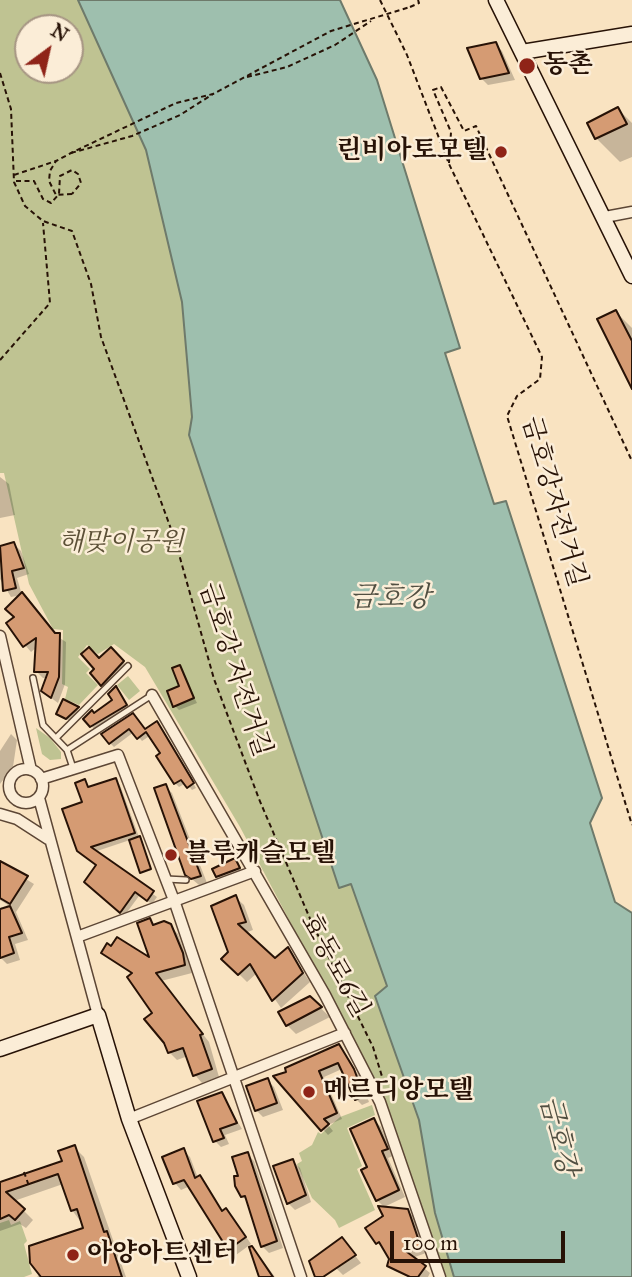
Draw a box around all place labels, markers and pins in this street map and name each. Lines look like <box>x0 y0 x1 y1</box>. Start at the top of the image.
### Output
place label: 동촌 <box>543 50 593 82</box>
marker: 동촌 <box>517 56 537 76</box>
place label: 린비아토모텔 <box>336 136 487 168</box>
marker: 린비아토모텔 <box>493 144 509 160</box>
place label: 블루캐슬모텔 <box>185 839 336 871</box>
marker: 블루캐슬모텔 <box>163 847 179 863</box>
place label: 메르디앙모텔 <box>323 1076 474 1108</box>
marker: 메르디앙모텔 <box>301 1084 317 1100</box>
place label: 아양아트센터 <box>87 1239 238 1271</box>
marker: 아양아트센터 <box>65 1247 81 1263</box>

